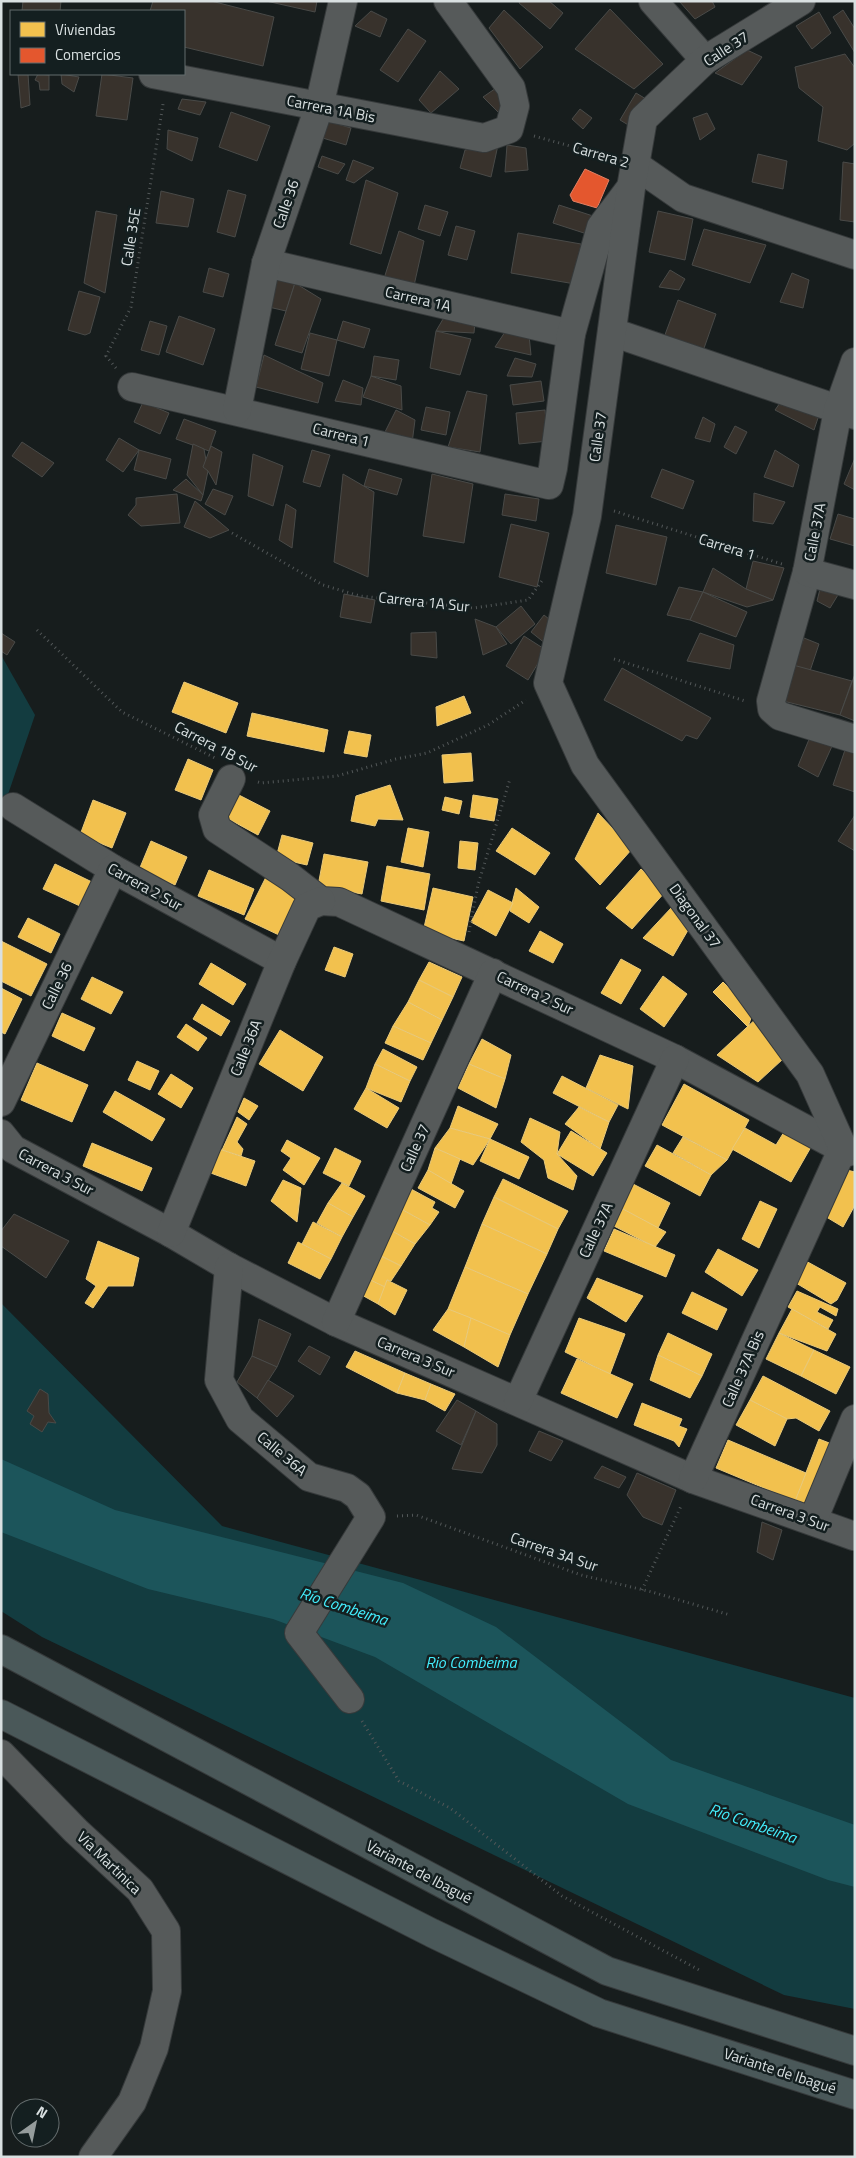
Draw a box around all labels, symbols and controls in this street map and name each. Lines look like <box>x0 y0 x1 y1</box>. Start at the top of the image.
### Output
legend <box>10 10 185 75</box>
text: Viviendas <box>55 18 116 41</box>
street label: Calle 37 <box>698 25 753 72</box>
text: Comercios <box>55 43 121 66</box>
street label: Carrera 1A Bis <box>285 89 377 128</box>
street label: Carrera 2 <box>570 135 632 174</box>
street label: Calle 36 <box>266 176 305 231</box>
street label: Calle 35E <box>115 206 146 268</box>
street label: Carrera 1A <box>383 280 453 317</box>
street label: Calle 37 <box>583 410 612 463</box>
street label: Carrera 1 <box>310 416 372 453</box>
street label: Calle 37A <box>798 501 831 563</box>
street label: Carrera 1 <box>696 527 758 566</box>
street label: Carrera 1A Sur <box>377 585 471 618</box>
street label: Carrera 1B Sur <box>170 715 262 778</box>
street label: Carrera 2 Sur <box>104 857 187 917</box>
street label: Diagonal 37 <box>664 879 727 953</box>
street label: Calle 36 <box>35 958 78 1013</box>
street label: Carrera 2 Sur <box>493 965 577 1020</box>
street label: Calle 36A <box>224 1016 267 1080</box>
street label: Calle 37 <box>394 1120 435 1175</box>
street label: Carrera 3 Sur <box>14 1142 98 1201</box>
street label: Calle 37A <box>573 1198 619 1261</box>
street label: Calle 37A Bis <box>715 1327 770 1411</box>
street label: Carrera 3 Sur <box>374 1330 459 1383</box>
street label: Calle 36A <box>252 1426 312 1481</box>
street label: Carrera 3 Sur <box>747 1488 833 1537</box>
street label: Carrera 3A Sur <box>507 1526 601 1577</box>
water label: Río Combeima <box>297 1581 392 1632</box>
water label: Rio Combeima <box>425 1650 518 1674</box>
water label: Río Combeima <box>706 1797 801 1849</box>
street label: Vía Martinica <box>72 1826 147 1900</box>
street label: Variante de Ibagué <box>362 1834 476 1909</box>
street label: Variante de Ibagué <box>721 2041 839 2100</box>
north arrow <box>10 2098 60 2148</box>
text: N <box>33 2100 52 2123</box>

